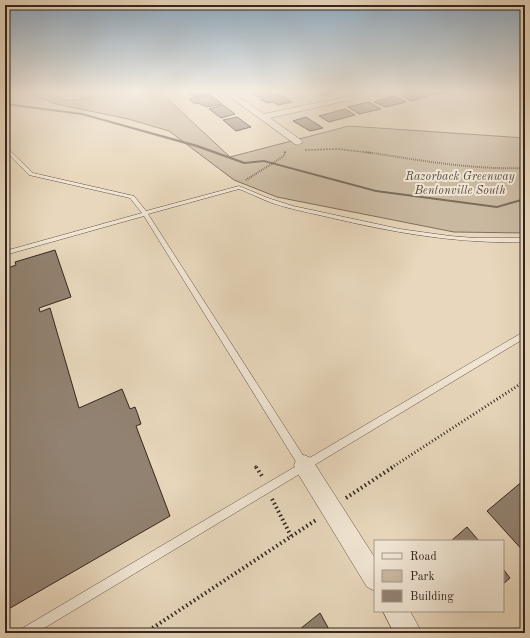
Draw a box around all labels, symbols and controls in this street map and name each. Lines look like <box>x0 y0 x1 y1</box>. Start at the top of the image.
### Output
park label: Razorback Greenway Bentonville South <box>404 171 516 197</box>
legend <box>374 540 504 612</box>
text: Road <box>410 551 437 563</box>
text: Park <box>410 571 435 583</box>
text: Building <box>410 591 454 603</box>

